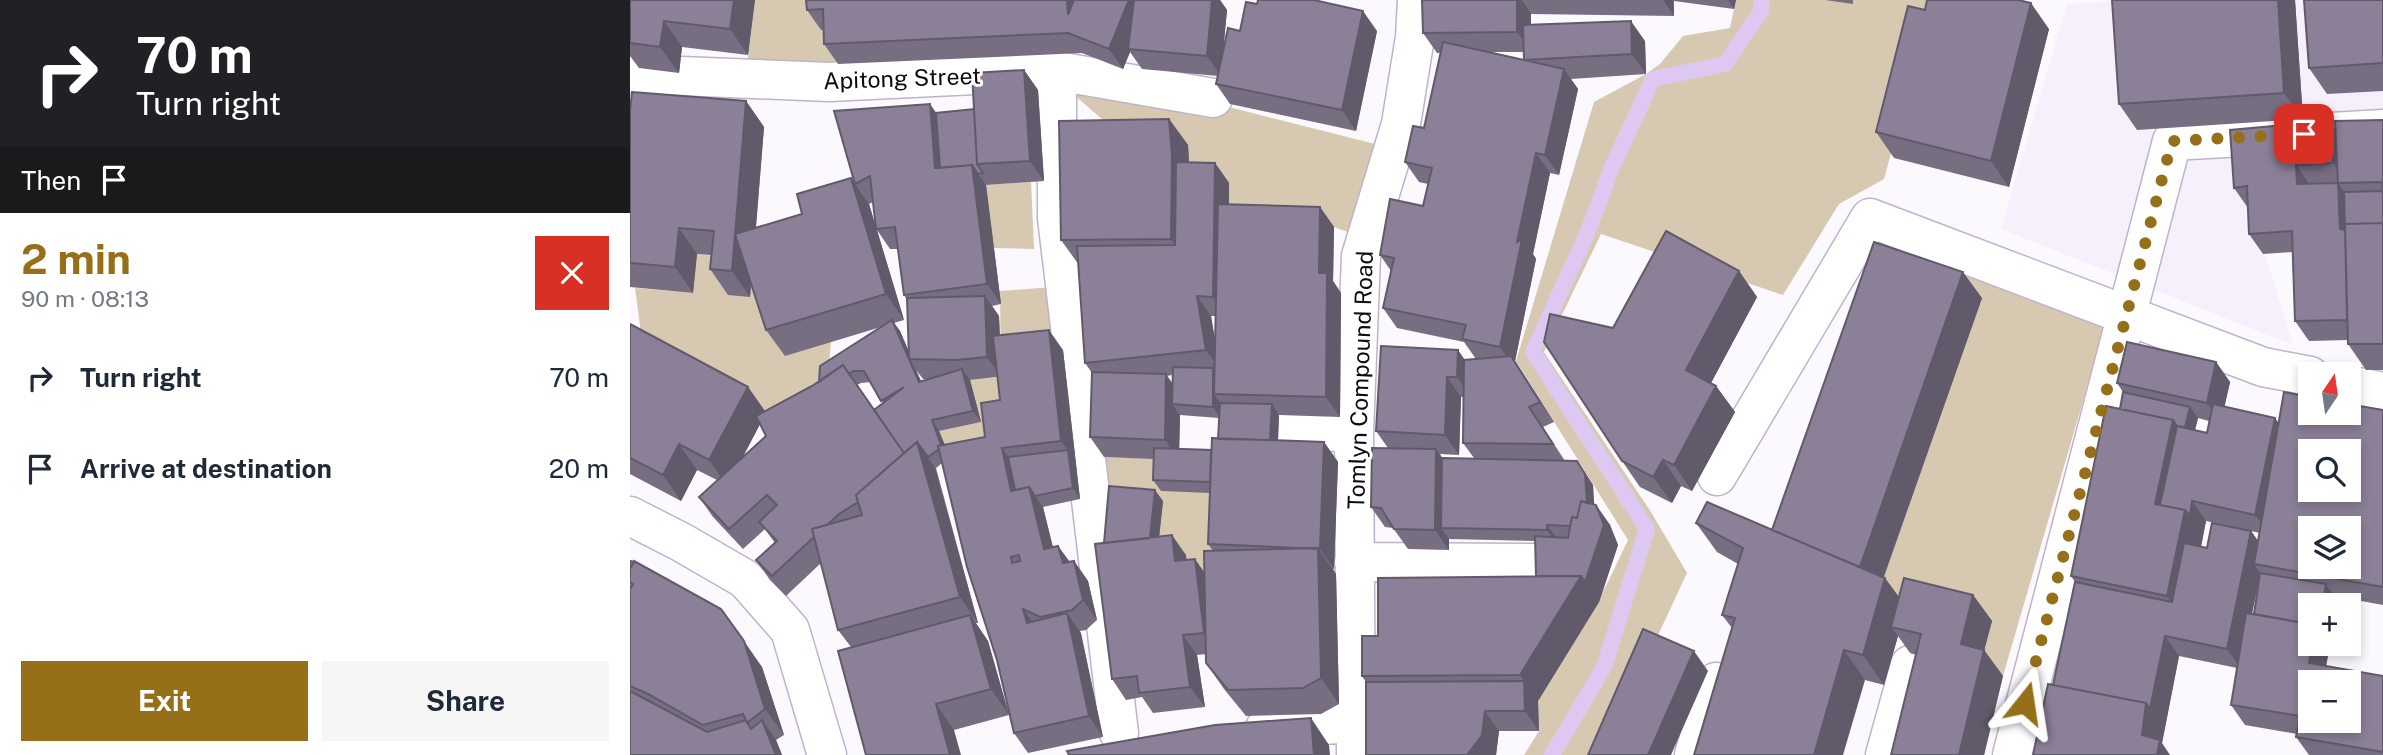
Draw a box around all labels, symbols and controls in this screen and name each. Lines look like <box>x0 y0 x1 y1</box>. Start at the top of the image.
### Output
text: 70 m <box>136 26 253 84</box>
icon: right <box>21 28 112 119</box>
street label: Apitong Street <box>823 62 981 94</box>
text: Turn right <box>136 85 281 122</box>
pin <box>2274 104 2334 164</box>
icon: arrive <box>2285 115 2323 153</box>
icon: arrive <box>95 161 133 199</box>
text: Then <box>21 165 81 196</box>
text: 2 min <box>21 234 131 283</box>
button: close <box>535 236 609 310</box>
street label: Tomlyn Compound Road <box>1342 250 1378 510</box>
text: 90 m · 08:13 <box>21 285 149 312</box>
icon: right <box>21 359 59 397</box>
text: Turn right <box>80 362 202 393</box>
text: 70 m <box>549 362 609 393</box>
north arrow <box>2298 362 2361 425</box>
map controls <box>2298 362 2361 733</box>
button: search <box>2298 439 2361 502</box>
icon: arrive <box>21 450 59 488</box>
text: Arrive at destination <box>80 453 332 484</box>
text: 20 m <box>549 453 609 484</box>
button: layers <box>2298 516 2361 579</box>
button: + <box>2298 593 2361 656</box>
button: Exit <box>21 661 308 741</box>
button: Share <box>322 661 609 741</box>
position arrow <box>1988 666 2062 740</box>
button: − <box>2298 670 2361 733</box>

